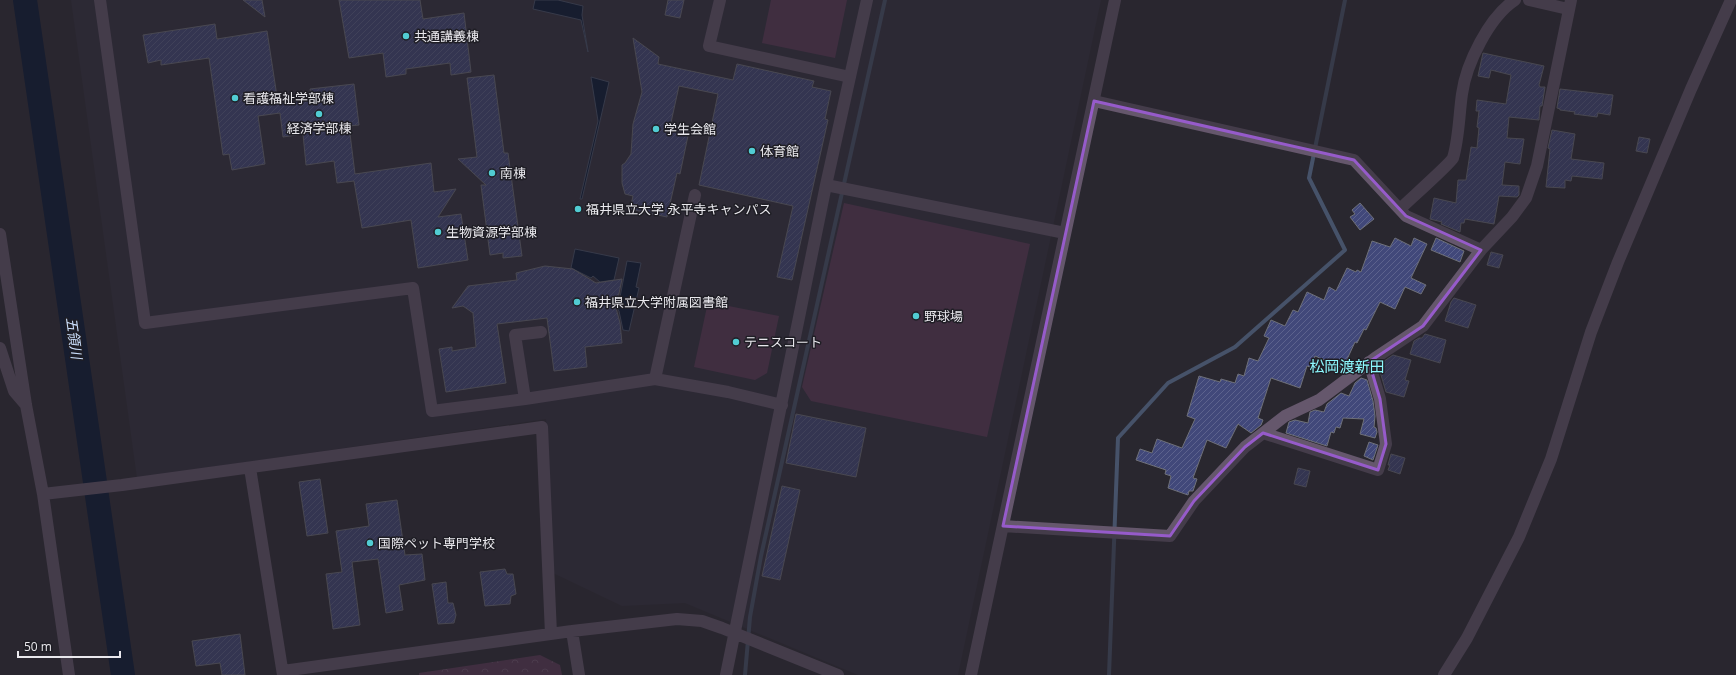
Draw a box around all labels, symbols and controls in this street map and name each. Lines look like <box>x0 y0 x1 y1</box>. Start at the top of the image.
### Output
place label: 共通講義棟 <box>414 27 479 45</box>
marker: 共通講義棟 <box>401 31 411 41</box>
place label: 看護福祉学部棟 <box>243 89 334 107</box>
marker: 看護福祉学部棟 <box>230 93 240 103</box>
marker: 経済学部棟 <box>314 109 324 119</box>
place label: 経済学部棟 <box>286 119 352 137</box>
place label: 学生会館 <box>664 120 716 138</box>
marker: 学生会館 <box>651 124 661 134</box>
place label: 体育館 <box>760 142 799 160</box>
marker: 体育館 <box>747 146 757 156</box>
place label: 南棟 <box>500 164 526 182</box>
marker: 南棟 <box>487 168 497 178</box>
place label: 福井県立大学 永平寺キャンパス <box>586 200 771 218</box>
marker: 福井県立大学 永平寺キャンパス <box>573 204 583 214</box>
place label: 生物資源学部棟 <box>446 223 537 241</box>
marker: 生物資源学部棟 <box>433 227 443 237</box>
place label: 福井県立大学附属図書館 <box>585 293 728 311</box>
marker: 福井県立大学附属図書館 <box>572 297 582 307</box>
place label: 野球場 <box>924 307 963 325</box>
marker: 野球場 <box>911 311 921 321</box>
water label: 五領川 <box>62 316 87 362</box>
place label: テニスコート <box>744 333 822 351</box>
marker: テニスコート <box>731 337 741 347</box>
district label: 松岡渡新田 <box>1309 356 1385 376</box>
place label: 国際ペット専門学校 <box>378 534 495 552</box>
marker: 国際ペット専門学校 <box>365 538 375 548</box>
scale bar <box>18 633 120 659</box>
text: 50 m <box>24 638 52 655</box>

